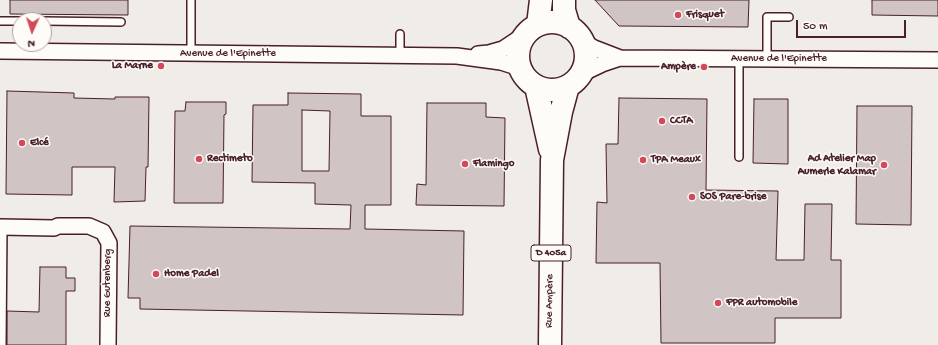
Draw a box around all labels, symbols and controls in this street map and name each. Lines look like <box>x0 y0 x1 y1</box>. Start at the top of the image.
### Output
place label: Frisquet <box>686 8 724 22</box>
marker: Frisquet <box>673 10 683 20</box>
north arrow <box>12 12 52 52</box>
scale bar <box>798 12 908 38</box>
text: 50 m <box>803 20 828 34</box>
text: N <box>28 37 35 49</box>
street label: Avenue de l'Epinette <box>180 47 276 61</box>
street label: Avenue de l'Epinette <box>731 52 827 66</box>
place label: La Marne <box>112 59 153 73</box>
place label: Ampère <box>661 60 696 74</box>
marker: La Marne <box>156 61 166 71</box>
marker: Ampère <box>699 62 709 72</box>
place label: CCTA <box>670 114 693 128</box>
marker: CCTA <box>657 116 667 126</box>
place label: Elcé <box>30 136 49 150</box>
marker: Elcé <box>17 138 27 148</box>
place label: Rectimeto <box>207 152 253 166</box>
place label: Ad Atelier Map Aumerle Kalamar <box>798 152 876 178</box>
place label: TPA Meaux <box>651 153 701 167</box>
marker: Rectimeto <box>194 154 204 164</box>
marker: TPA Meaux <box>638 155 648 165</box>
place label: Flamingo <box>473 157 515 171</box>
marker: Flamingo <box>460 159 470 169</box>
marker: Ad Atelier Map Aumerle Kalamar <box>879 160 889 170</box>
place label: SOS Pare-brise <box>700 190 766 204</box>
marker: SOS Pare-brise <box>687 192 697 202</box>
road number: D 405a <box>531 245 571 261</box>
street label: Rue Gutenberg <box>101 249 115 317</box>
place label: Home Padel <box>164 267 219 281</box>
marker: Home Padel <box>151 269 161 279</box>
street label: Rue Ampère <box>543 274 557 328</box>
place label: FPR automobile <box>726 296 797 310</box>
marker: FPR automobile <box>713 298 723 308</box>

